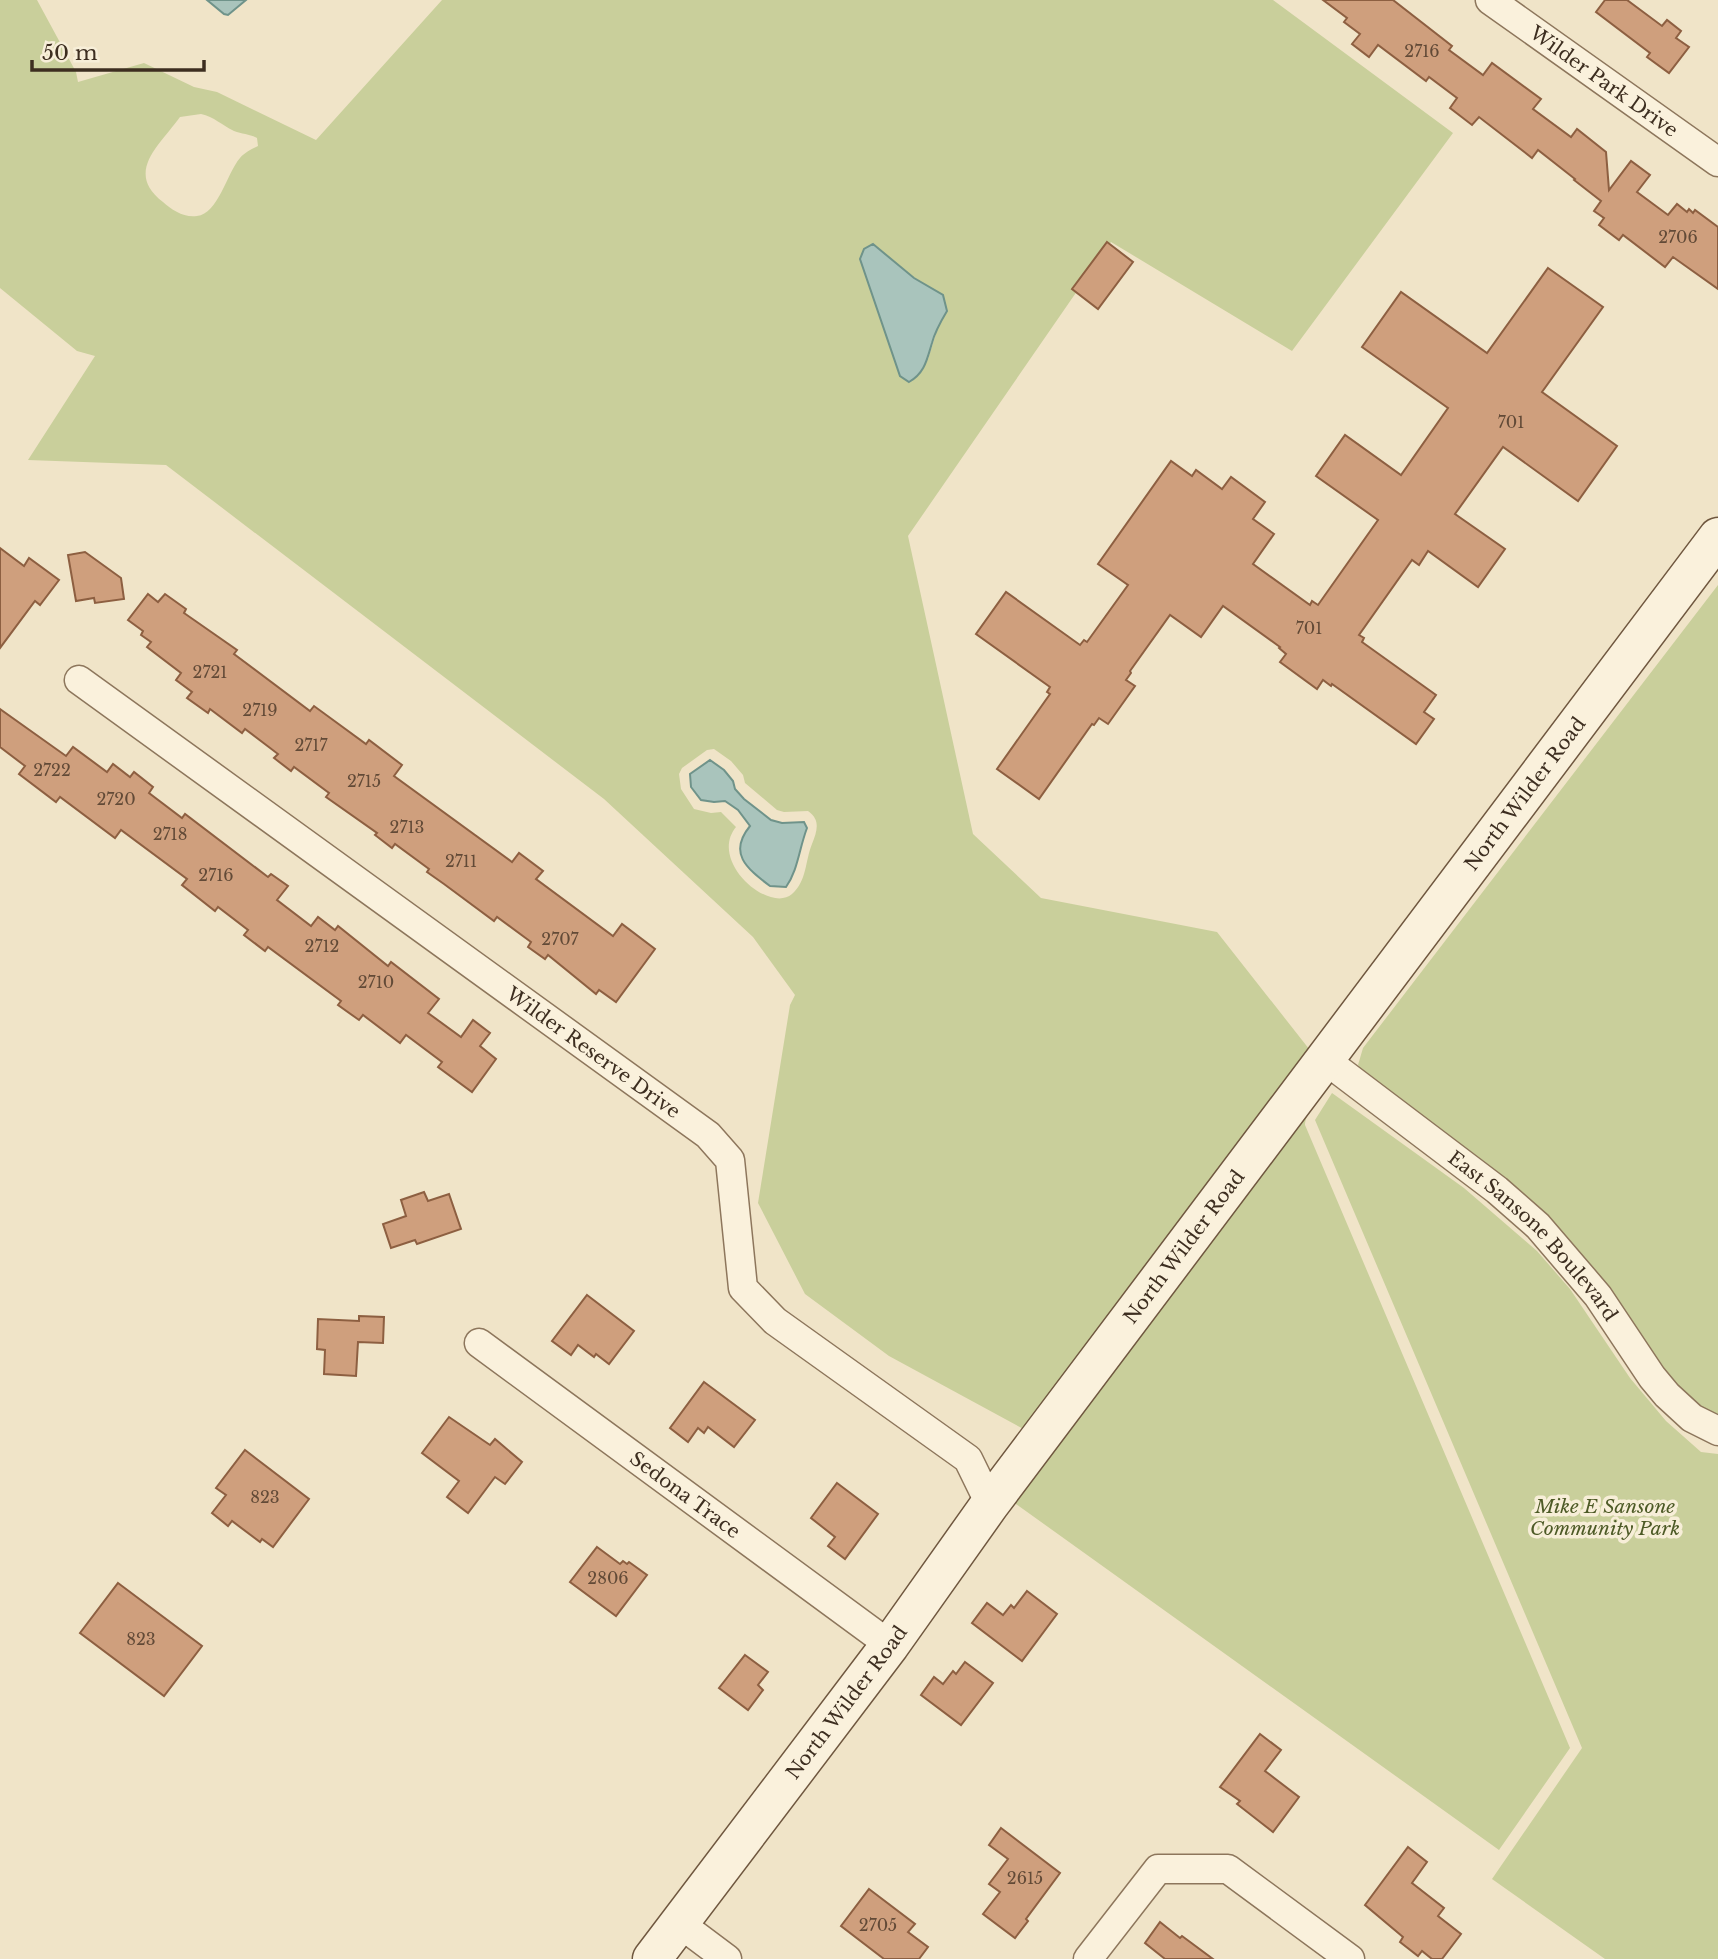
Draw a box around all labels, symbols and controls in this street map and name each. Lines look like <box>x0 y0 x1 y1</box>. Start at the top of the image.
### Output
street label: Wilder Park Drive <box>1524 20 1682 142</box>
scale bar <box>32 28 203 72</box>
text: 50 m <box>42 40 98 66</box>
house number: 2716 <box>1404 41 1440 61</box>
house number: 2706 <box>1658 227 1698 247</box>
house number: 701 <box>1498 412 1524 432</box>
house number: 701 <box>1296 618 1322 638</box>
house number: 2721 <box>193 662 227 682</box>
house number: 2719 <box>242 700 278 720</box>
street label: North Wilder Road <box>1460 713 1590 875</box>
house number: 2717 <box>294 735 328 755</box>
house number: 2722 <box>33 760 71 780</box>
house number: 2715 <box>347 771 381 791</box>
house number: 2720 <box>96 789 136 809</box>
house number: 2713 <box>390 817 424 837</box>
house number: 2718 <box>153 824 187 844</box>
house number: 2711 <box>445 851 477 871</box>
house number: 2716 <box>198 865 234 885</box>
house number: 2707 <box>541 929 580 949</box>
house number: 2712 <box>305 936 339 956</box>
house number: 2710 <box>358 972 394 992</box>
street label: Wilder Reserve Drive <box>501 981 685 1123</box>
street label: East Sansone Boulevard <box>1443 1146 1622 1326</box>
street label: North Wilder Road <box>1119 1165 1249 1328</box>
street label: Sedona Trace <box>625 1447 745 1543</box>
house number: 823 <box>250 1487 280 1507</box>
park label: Mike E Sansone Community Park <box>1530 1495 1680 1540</box>
house number: 2806 <box>587 1568 629 1588</box>
street label: North Wilder Road <box>781 1621 912 1784</box>
house number: 823 <box>126 1629 156 1649</box>
house number: 2615 <box>1007 1868 1043 1888</box>
house number: 2705 <box>859 1915 897 1935</box>

